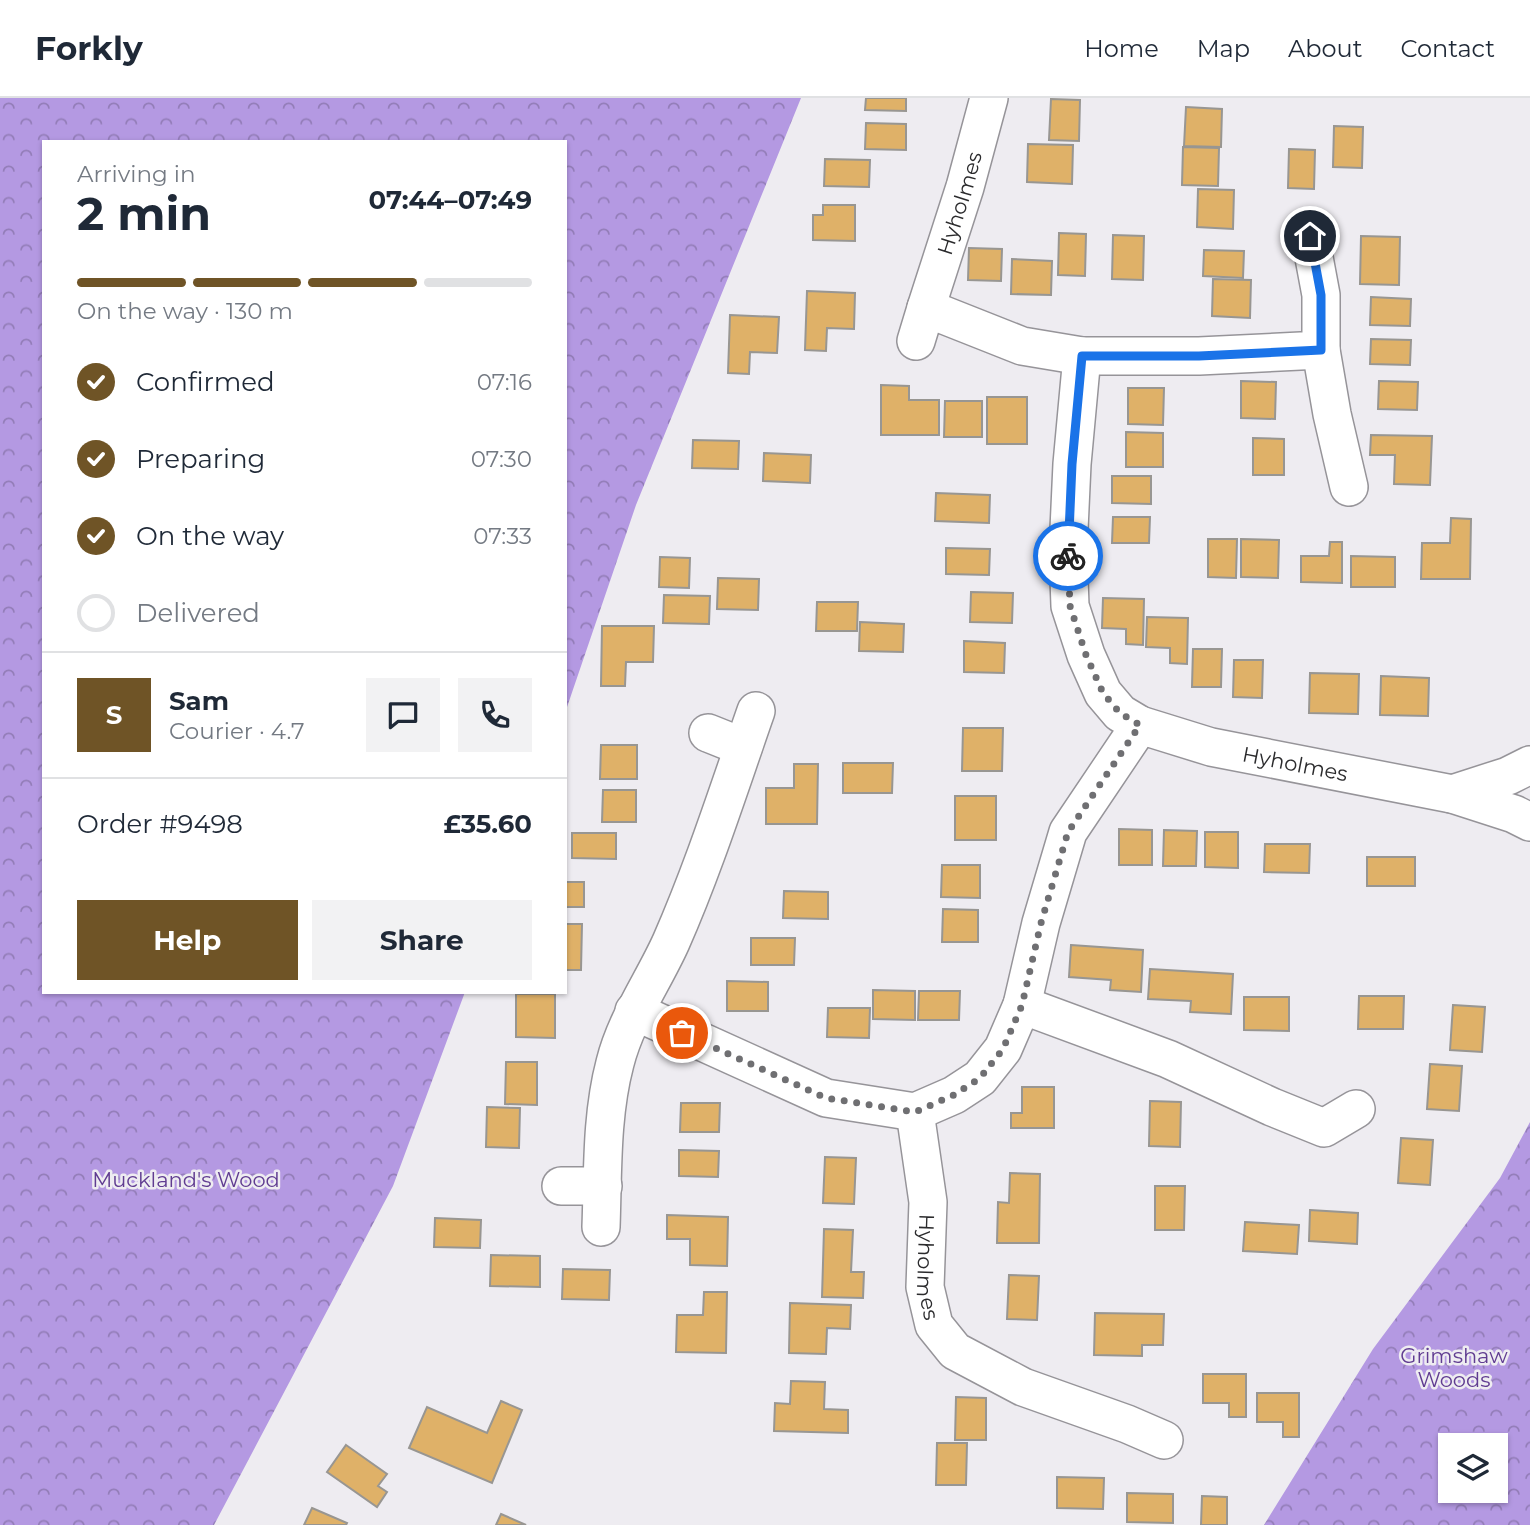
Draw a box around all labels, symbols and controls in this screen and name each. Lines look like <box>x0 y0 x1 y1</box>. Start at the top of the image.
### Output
text: Forkly <box>35 28 143 68</box>
text: Home <box>1084 34 1159 63</box>
text: Map <box>1197 34 1250 63</box>
text: About <box>1288 34 1362 63</box>
text: Contact <box>1400 34 1495 63</box>
street label: Hyholmes <box>931 149 987 258</box>
text: Arriving in <box>77 160 196 188</box>
text: 07:44–07:49 <box>368 184 532 216</box>
text: 2 min <box>77 185 211 242</box>
pin <box>1280 206 1340 266</box>
icon: home <box>1291 217 1329 255</box>
text: On the way · 130 m <box>77 297 293 325</box>
icon: check <box>77 363 115 401</box>
text: Confirmed <box>136 366 275 398</box>
text: 07:16 <box>477 368 532 396</box>
icon: check <box>77 440 115 478</box>
text: Preparing <box>136 443 265 475</box>
text: 07:30 <box>471 445 532 473</box>
icon: check <box>77 517 115 555</box>
text: On the way <box>136 520 284 552</box>
courier <box>1033 521 1103 591</box>
text: 07:33 <box>473 522 532 550</box>
icon: bike <box>1049 537 1087 575</box>
text: Delivered <box>136 597 260 629</box>
button: chat <box>366 678 440 752</box>
button: phone <box>458 678 532 752</box>
text: Sam <box>169 685 229 717</box>
text: S <box>106 699 122 731</box>
text: Courier · 4.7 <box>169 717 305 745</box>
street label: Hyholmes <box>1240 741 1350 786</box>
text: Order #9498 <box>77 808 243 840</box>
text: £35.60 <box>444 808 532 840</box>
button: Help <box>77 900 298 980</box>
button: Share <box>312 900 532 980</box>
pin <box>652 1003 712 1063</box>
icon: bag <box>663 1014 701 1052</box>
park label: Muckland's Wood <box>92 1167 280 1192</box>
street label: Hyholmes <box>912 1213 945 1322</box>
park label: Grimshaw Woods <box>1400 1343 1508 1392</box>
map controls <box>1438 1433 1508 1503</box>
button: layers <box>1438 1433 1508 1503</box>

